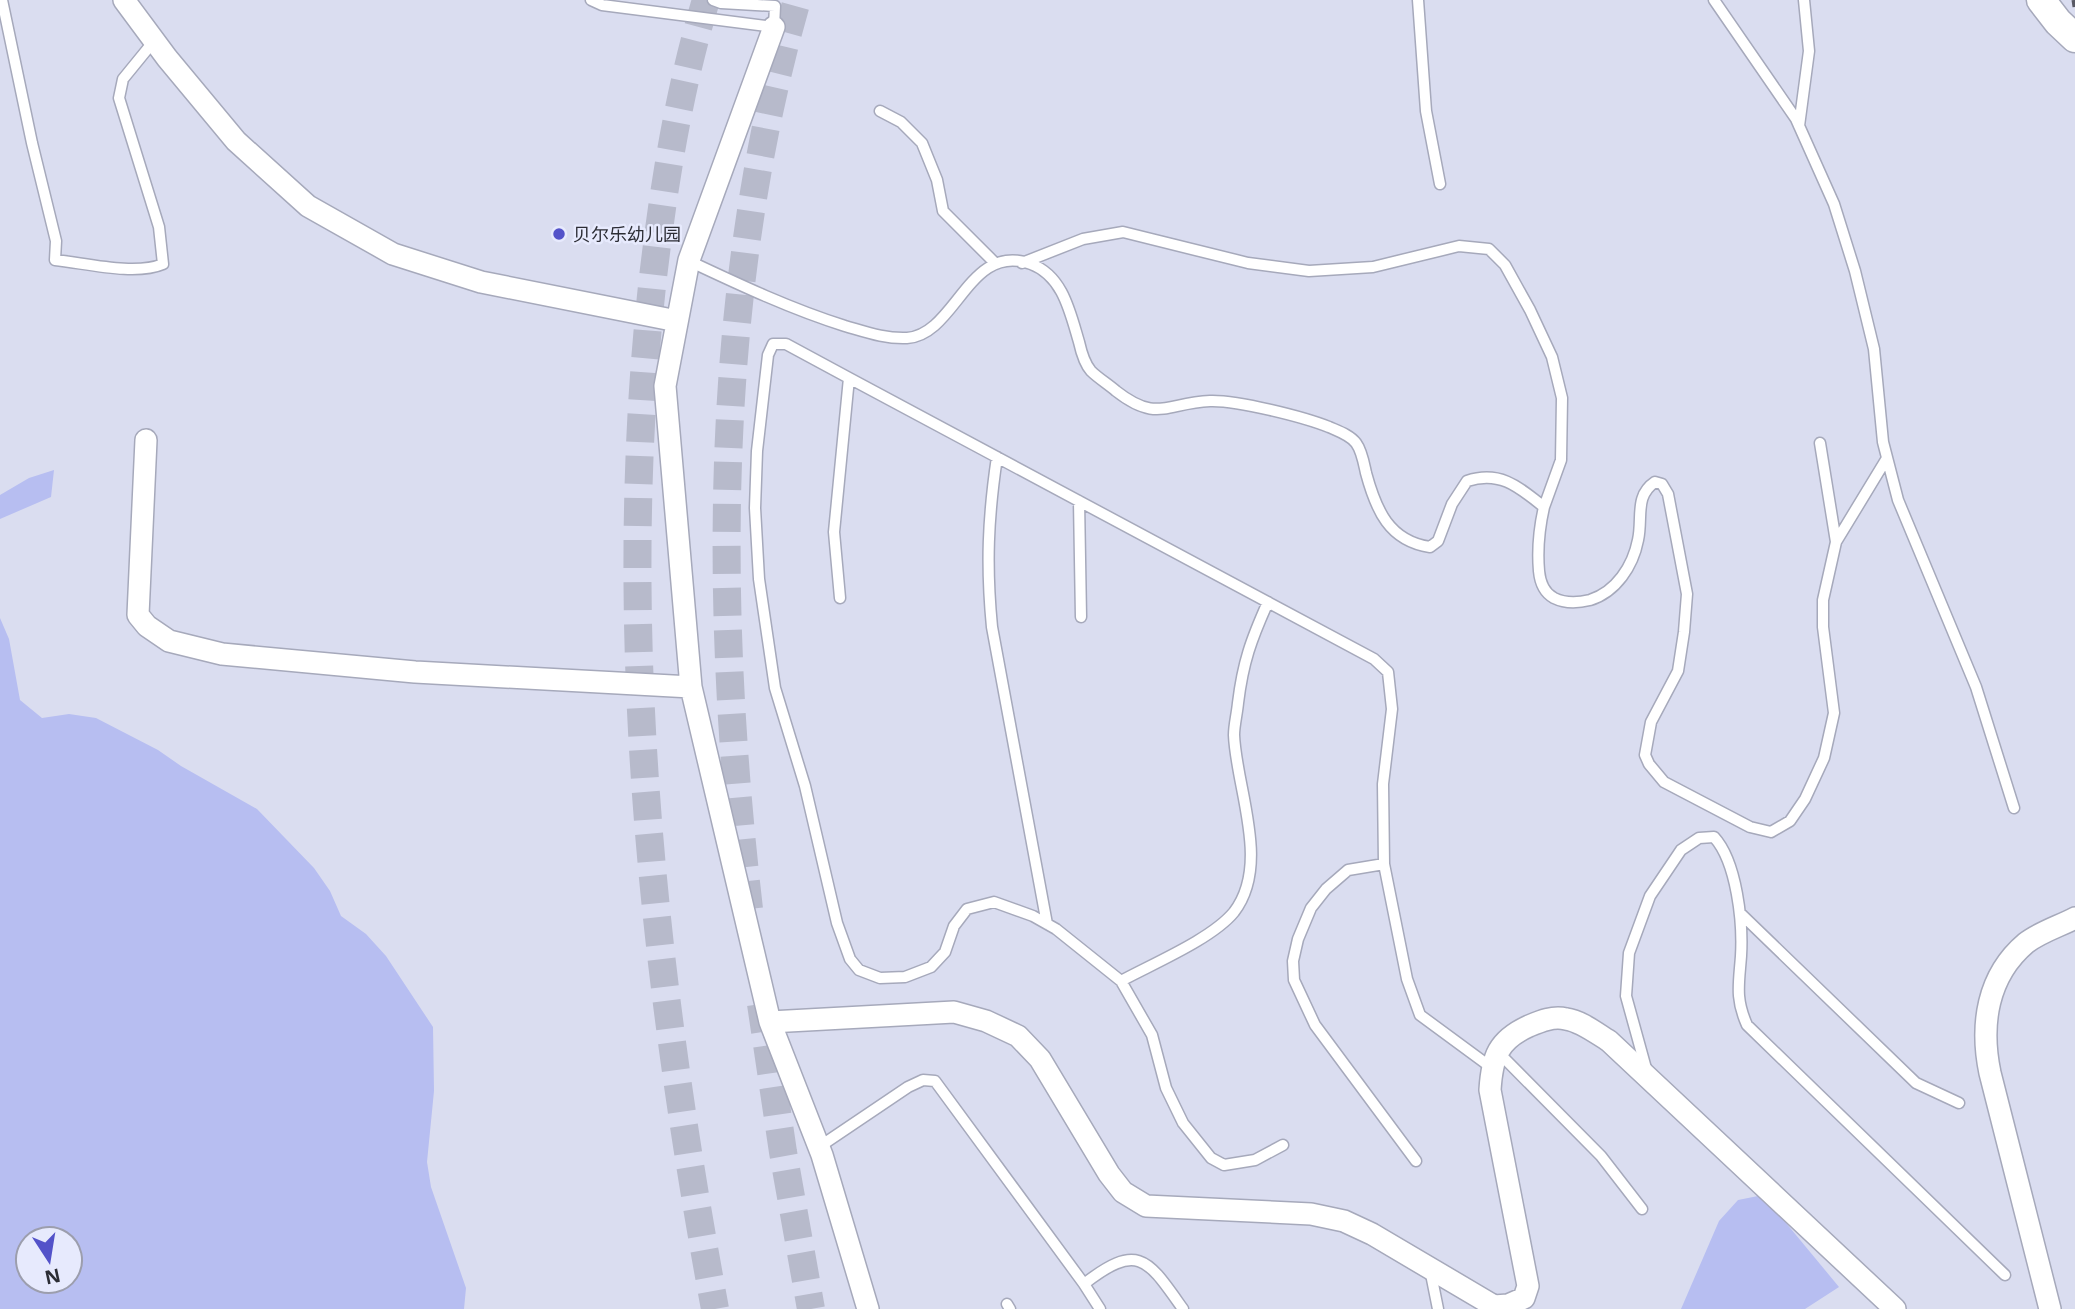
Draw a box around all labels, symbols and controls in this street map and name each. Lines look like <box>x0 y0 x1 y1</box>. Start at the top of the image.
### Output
place label: 贝尔乐幼儿园 <box>573 222 681 246</box>
marker: 贝尔乐幼儿园 <box>551 226 567 242</box>
north arrow <box>14 1225 84 1295</box>
text: N <box>42 1262 63 1291</box>

